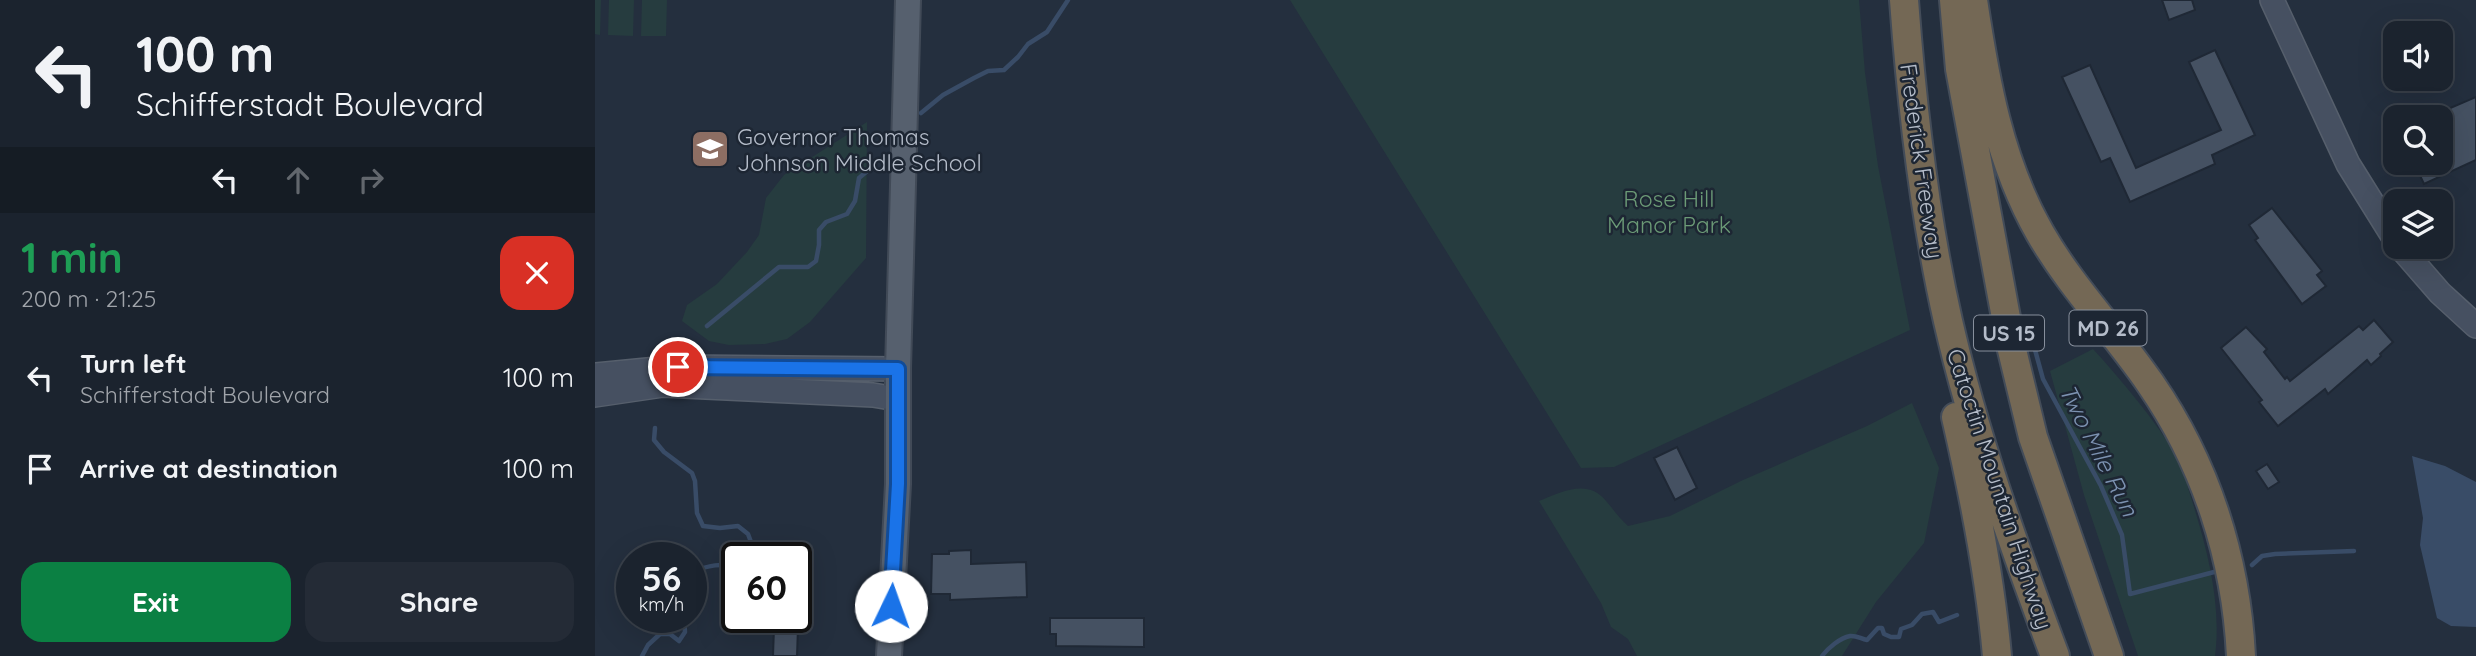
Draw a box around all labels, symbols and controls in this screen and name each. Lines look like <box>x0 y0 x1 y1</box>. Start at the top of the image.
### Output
map controls <box>2383 21 2453 259</box>
button: sound <box>2383 21 2453 91</box>
text: 100 m <box>136 23 274 84</box>
icon: left <box>21 28 112 119</box>
street label: Frederick Freeway <box>1894 61 1950 261</box>
text: Schifferstadt Boulevard <box>136 84 484 124</box>
button: search <box>2383 105 2453 175</box>
place label: Governor Thomas Johnson Middle School <box>737 122 982 177</box>
school or university icon: Governor Thomas Johnson Middle School <box>689 128 731 170</box>
icon: left <box>206 161 244 199</box>
icon: ahead <box>279 161 317 199</box>
icon: right <box>352 161 390 199</box>
park label: Rose Hill Manor Park <box>1607 184 1731 239</box>
button: layers <box>2383 189 2453 259</box>
text: 1 min <box>21 231 123 284</box>
button: close <box>500 236 574 310</box>
text: 200 m · 21:25 <box>21 284 156 313</box>
road number: MD 26 <box>2069 310 2147 346</box>
road number: US 15 <box>1974 316 2044 350</box>
pin <box>648 337 708 397</box>
street label: Catoctin Mountain Highway <box>1941 345 2059 633</box>
text: Turn left <box>80 347 187 380</box>
icon: arrive <box>659 348 697 386</box>
icon: left <box>21 359 59 397</box>
text: 100 m <box>503 361 574 394</box>
water label: Two Mile Run <box>2053 379 2146 522</box>
text: Schifferstadt Boulevard <box>80 380 330 409</box>
icon: arrive <box>21 450 59 488</box>
text: Arrive at destination <box>80 452 338 485</box>
text: 100 m <box>503 452 574 485</box>
speed limit sign: 60 <box>721 542 812 633</box>
text: 56 <box>642 556 681 600</box>
button: Exit <box>21 562 291 642</box>
button: Share <box>305 562 574 642</box>
position arrow <box>854 569 928 643</box>
text: km/h <box>639 593 684 616</box>

